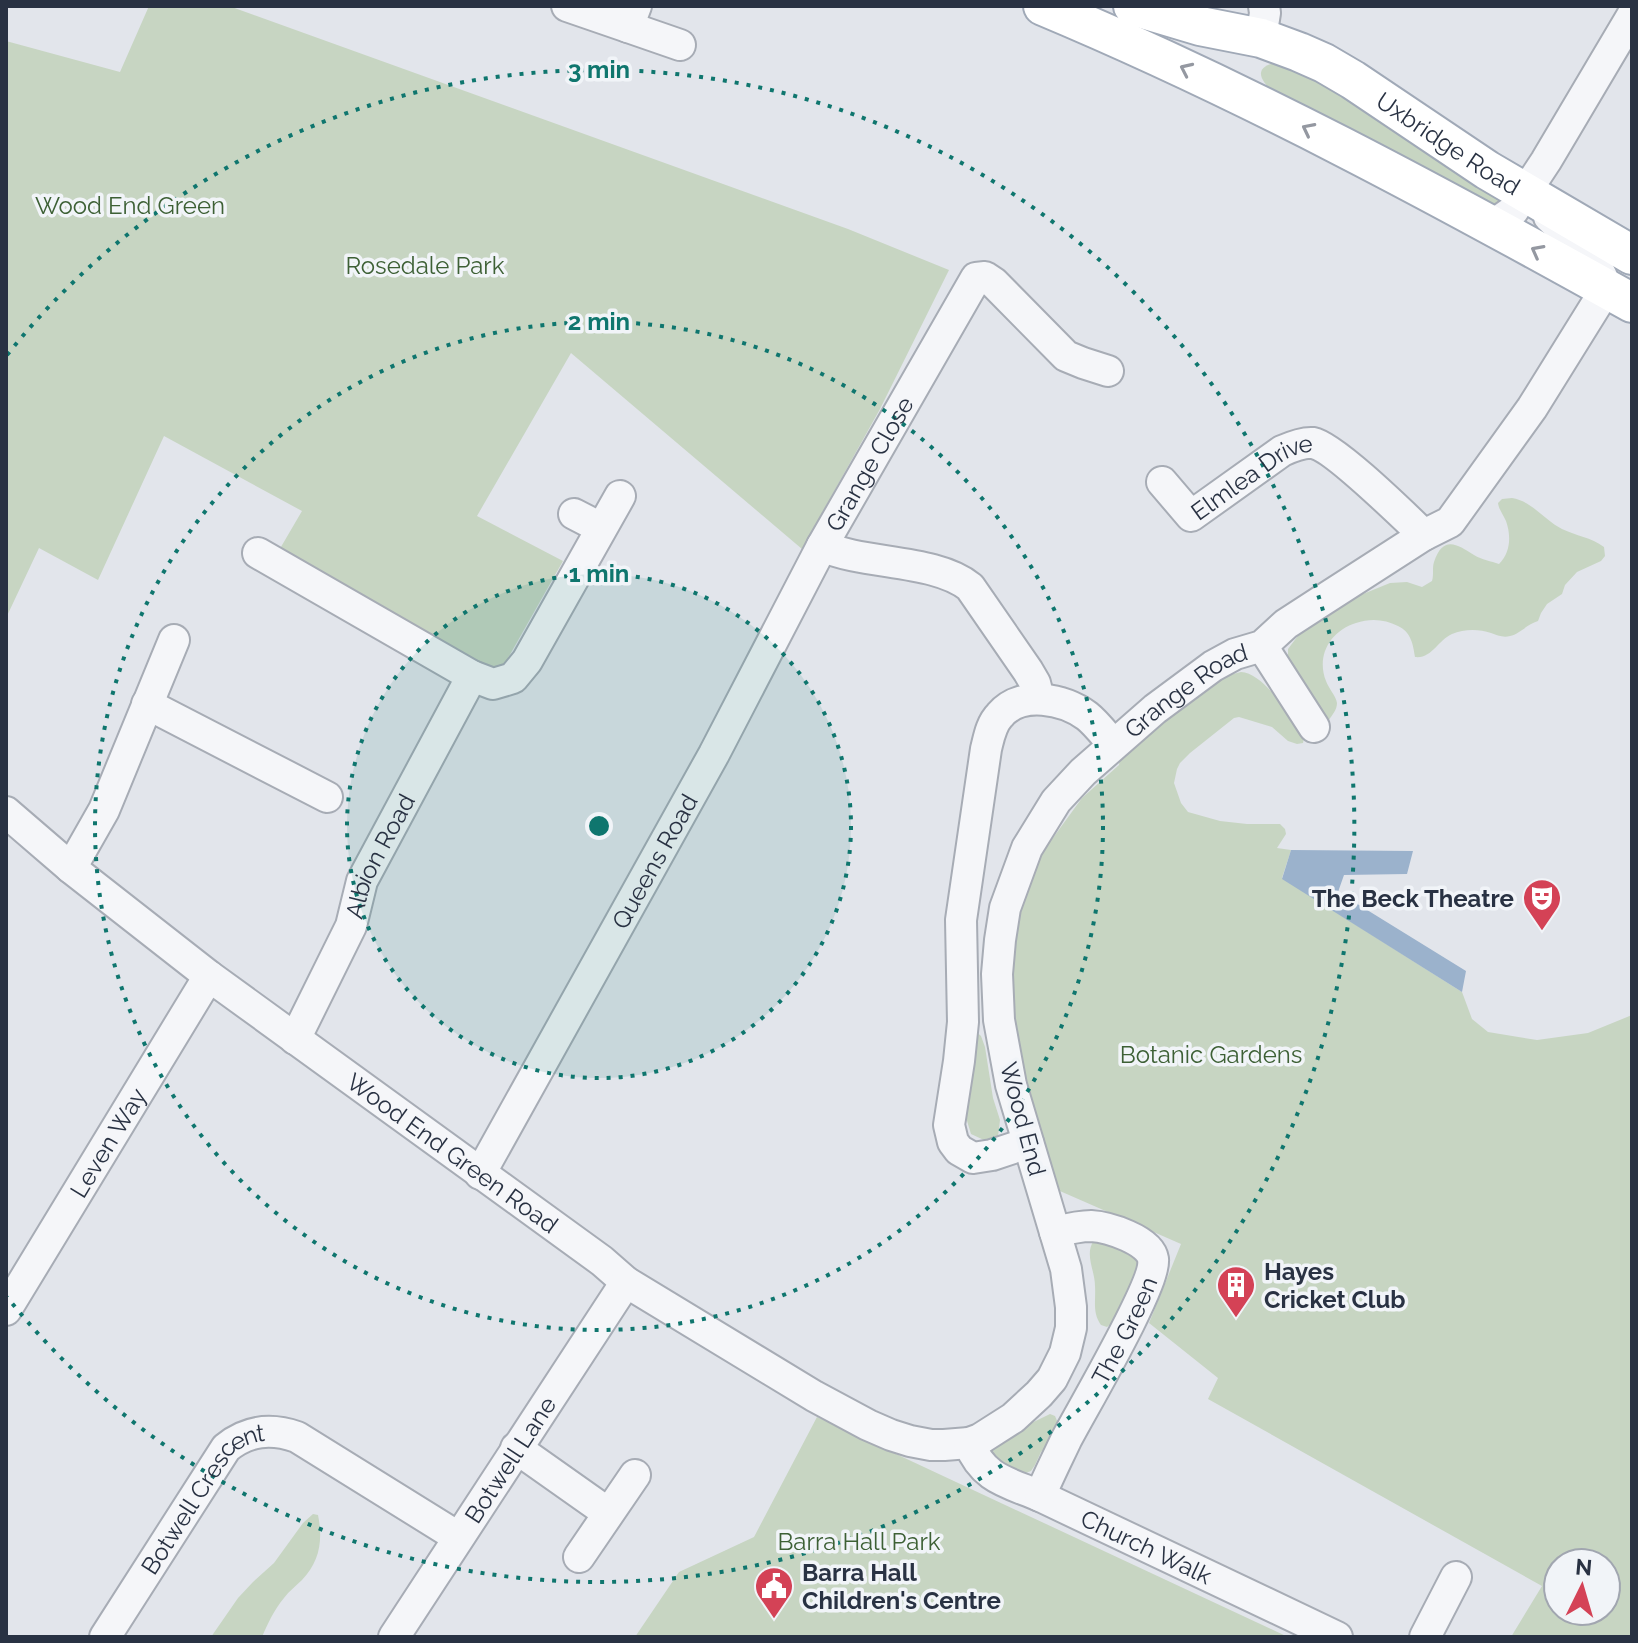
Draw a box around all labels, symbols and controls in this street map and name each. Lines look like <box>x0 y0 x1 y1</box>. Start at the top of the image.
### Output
text: 3 min <box>568 55 630 84</box>
one-way arrow <box>1179 63 1194 79</box>
street label: Uxbridge Road <box>1371 85 1526 201</box>
one-way arrow <box>1301 123 1316 138</box>
park label: Wood End Green <box>35 191 225 220</box>
one-way arrow <box>1531 246 1546 261</box>
park label: Rosedale Park <box>346 251 505 280</box>
text: 2 min <box>568 307 630 336</box>
street label: Grange Close <box>819 391 919 536</box>
street label: Elmlea Drive <box>1185 428 1314 526</box>
text: 1 min <box>569 559 629 588</box>
street label: Grange Road <box>1118 637 1251 744</box>
street label: Albion Road <box>339 789 421 921</box>
street label: Queens Road <box>605 789 703 934</box>
centre of rings <box>585 812 613 840</box>
theatre icon: The Beck Theatre <box>1521 877 1563 932</box>
place label: The Beck Theatre <box>1312 884 1514 913</box>
park label: Botanic Gardens <box>1120 1040 1302 1069</box>
street label: Wood End <box>994 1059 1052 1179</box>
street label: Wood End Green Road <box>341 1066 564 1239</box>
street label: Leven Way <box>64 1082 152 1203</box>
place label: Hayes Cricket Club <box>1264 1257 1406 1314</box>
building icon: Hayes Cricket Club <box>1215 1264 1257 1319</box>
street label: The Green <box>1085 1273 1163 1389</box>
street label: Botwell Lane <box>458 1391 562 1528</box>
street label: Botwell Crescent <box>135 1417 266 1580</box>
street label: Church Walk <box>1076 1503 1217 1590</box>
park label: Barra Hall Park <box>777 1527 941 1556</box>
north arrow <box>1542 1547 1622 1627</box>
text: N <box>1574 1553 1593 1581</box>
place label: Barra Hall Children's Centre <box>802 1558 1001 1615</box>
public building icon: Barra Hall Children's Centre <box>753 1565 795 1620</box>

